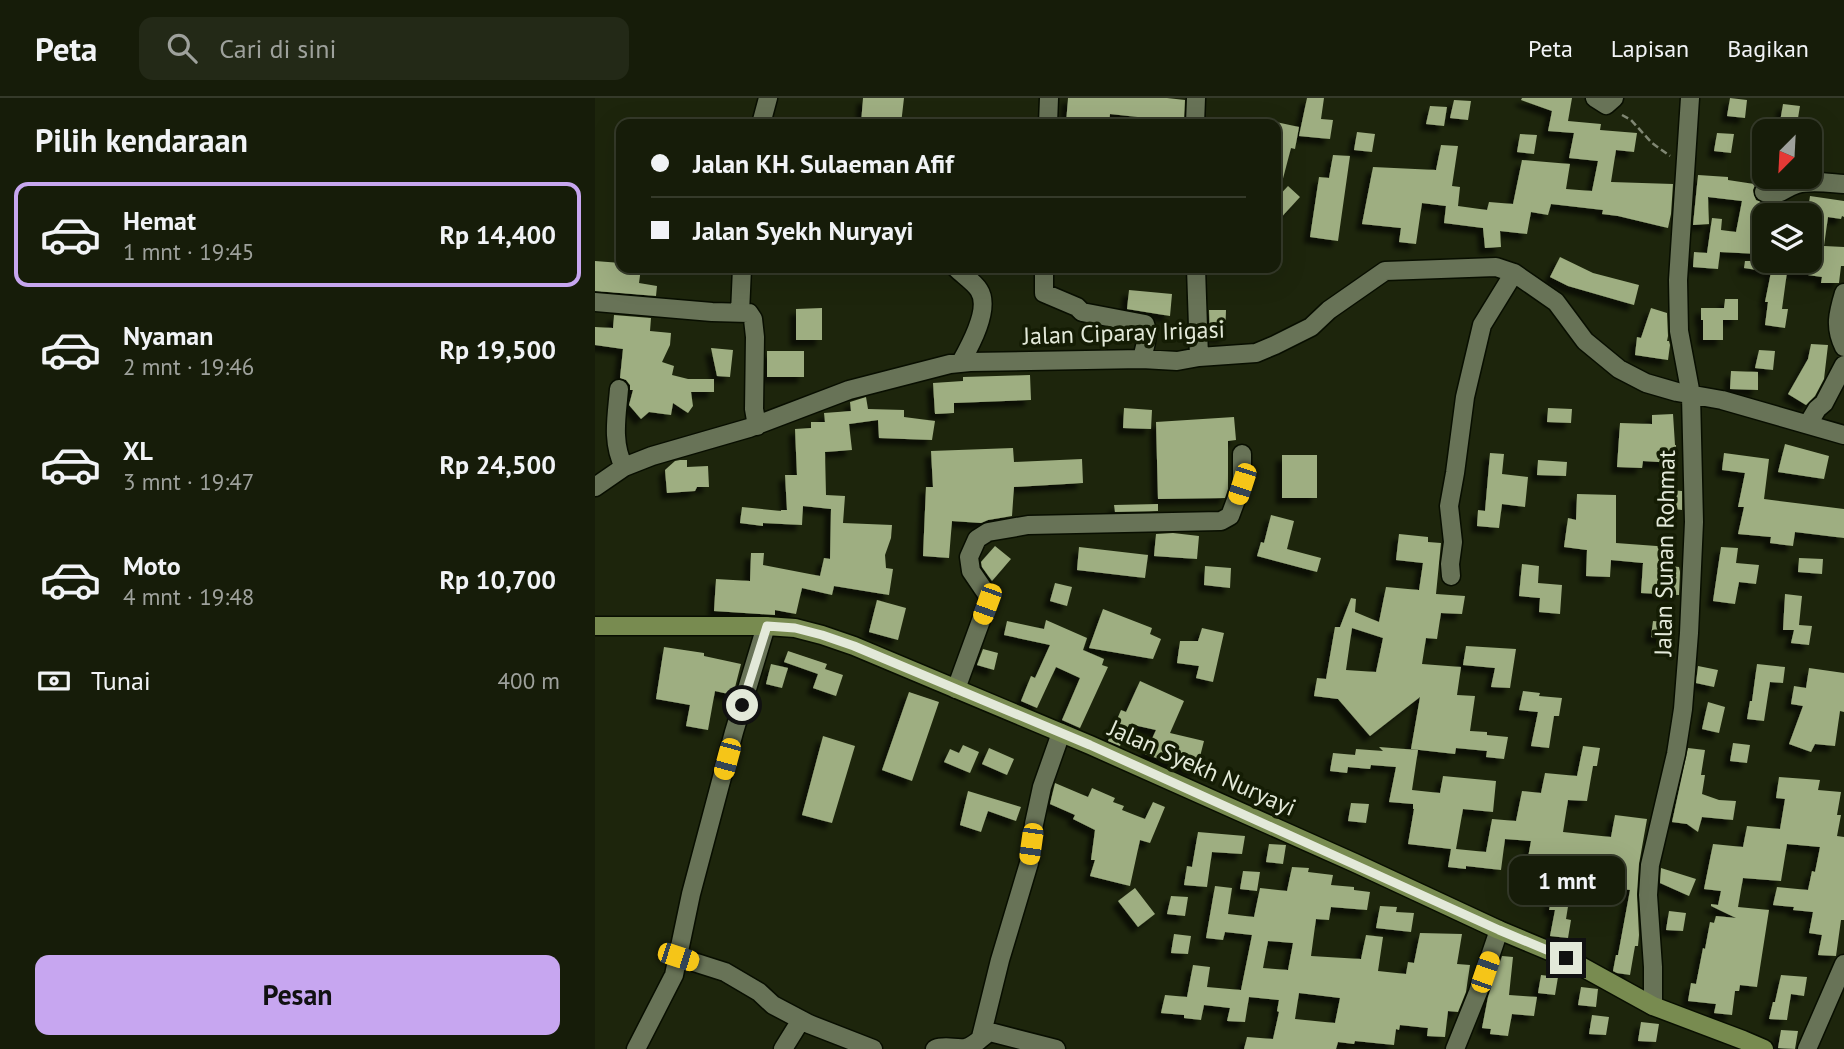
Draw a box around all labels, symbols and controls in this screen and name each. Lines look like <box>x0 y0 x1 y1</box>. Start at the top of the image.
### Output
search box <box>139 17 629 80</box>
text: Peta <box>35 27 97 70</box>
icon: search <box>163 29 201 67</box>
text: Cari di sini <box>219 32 336 65</box>
text: Peta <box>1528 33 1573 64</box>
text: Lapisan <box>1611 33 1689 64</box>
text: Bagikan <box>1727 33 1809 64</box>
text: Pilih kendaraan <box>35 119 248 161</box>
north arrow <box>1752 119 1822 189</box>
map controls <box>1752 119 1822 273</box>
text: Jalan KH. Sulaeman Afif <box>693 147 954 180</box>
icon: car <box>39 203 102 266</box>
button: layers <box>1752 203 1822 273</box>
text: Hemat <box>123 204 196 237</box>
text: Jalan Syekh Nuryayi <box>693 214 914 247</box>
text: Rp 14,400 <box>439 218 556 251</box>
text: 1 mnt · 19:45 <box>123 237 254 266</box>
street label: Jalan Ciparay Irigasi <box>1021 313 1225 352</box>
icon: car <box>39 318 102 381</box>
text: Nyaman <box>123 319 213 352</box>
text: Rp 19,500 <box>439 333 556 366</box>
text: 2 mnt · 19:46 <box>123 352 254 381</box>
icon: car <box>39 433 102 496</box>
text: XL <box>123 434 153 467</box>
text: Rp 24,500 <box>439 448 556 481</box>
street label: Jalan Sunan Rohmat <box>1647 450 1682 657</box>
car <box>1226 461 1259 507</box>
text: 3 mnt · 19:47 <box>123 467 254 496</box>
icon: car <box>39 548 102 611</box>
text: Moto <box>123 549 181 582</box>
text: Rp 10,700 <box>439 563 556 596</box>
car <box>970 581 1005 627</box>
text: 4 mnt · 19:48 <box>123 582 254 611</box>
icon: cash <box>35 662 73 700</box>
text: Tunai <box>91 664 151 697</box>
text: 400 m <box>498 666 560 695</box>
route start <box>726 689 758 721</box>
street label: Jalan Syekh Nuryayi <box>1103 712 1301 823</box>
car <box>712 736 743 782</box>
car <box>1018 822 1045 866</box>
callout: 1 mnt <box>1508 856 1624 906</box>
text: 1 mnt <box>1538 866 1596 895</box>
car <box>655 941 702 973</box>
route end <box>1550 942 1582 974</box>
car <box>1469 949 1502 995</box>
button: Pesan <box>35 955 560 1035</box>

